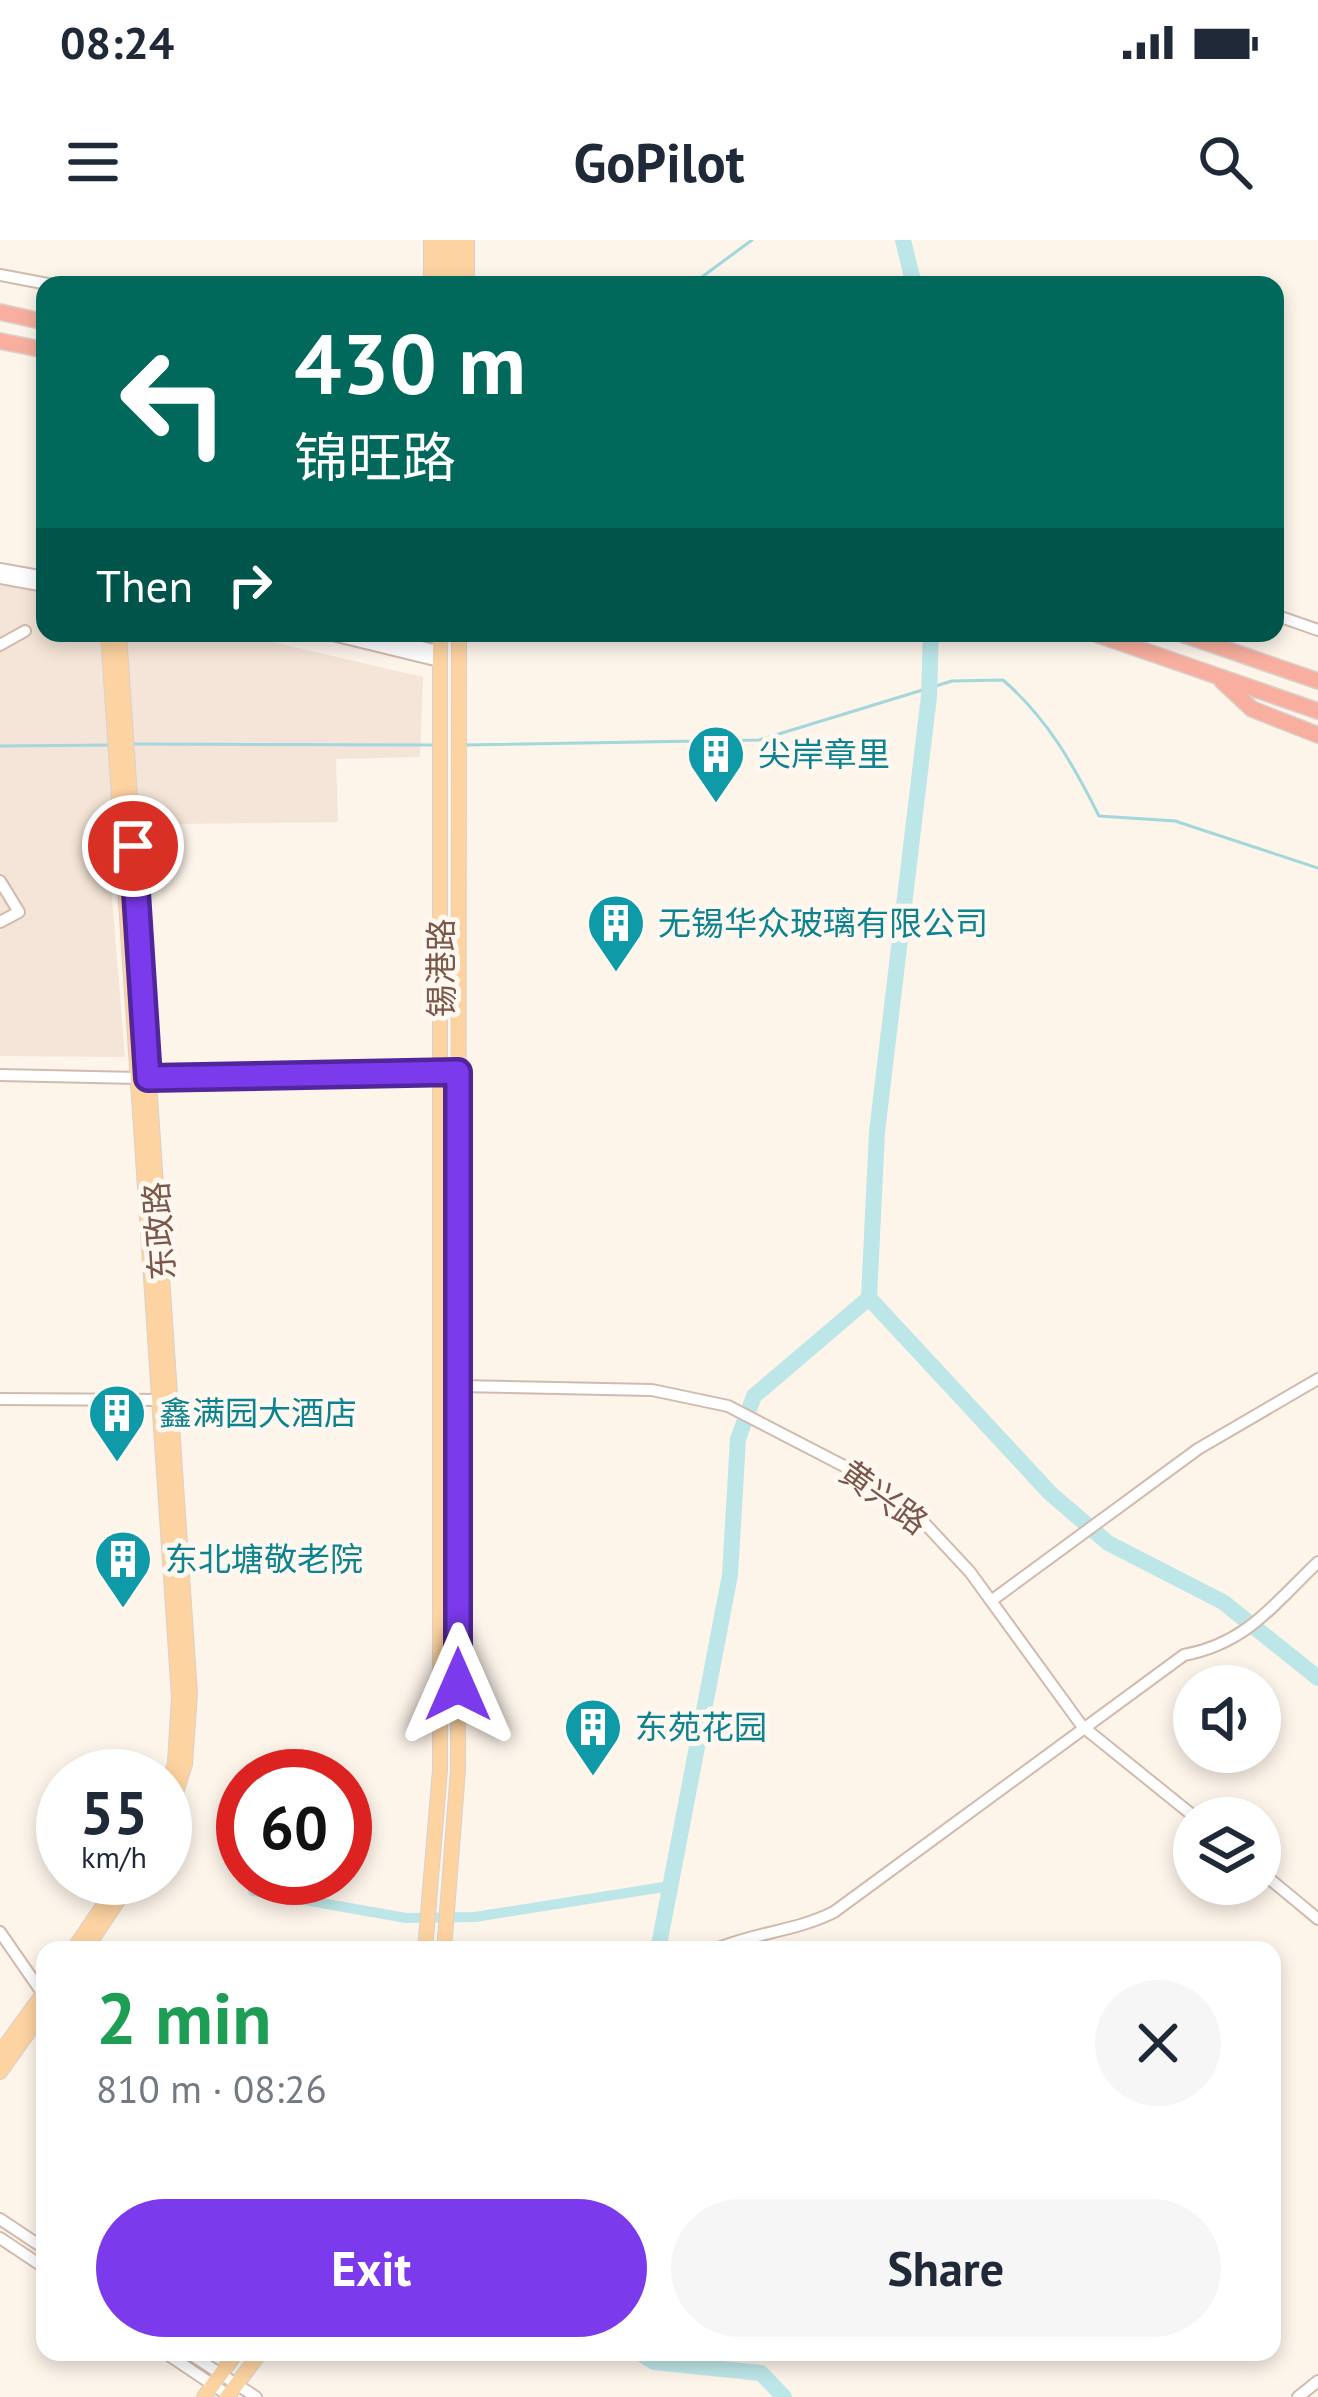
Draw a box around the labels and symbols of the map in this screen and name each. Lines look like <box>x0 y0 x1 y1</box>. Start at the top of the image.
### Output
building icon: 尖岸章里 <box>685 723 747 805</box>
place label: 尖岸章里 <box>758 732 890 775</box>
pin <box>82 795 184 897</box>
building icon: 无锡华众玻璃有限公司 <box>585 892 647 974</box>
place label: 无锡华众玻璃有限公司 <box>658 901 988 944</box>
street label: 锡港路 <box>419 919 462 1018</box>
street label: 东政路 <box>134 1180 183 1282</box>
building icon: 鑫满园大酒店 <box>86 1382 148 1464</box>
place label: 鑫满园大酒店 <box>159 1391 357 1434</box>
street label: 黄兴路 <box>832 1450 937 1543</box>
building icon: 东北塘敬老院 <box>92 1528 154 1610</box>
place label: 东北塘敬老院 <box>165 1537 363 1580</box>
position arrow <box>395 1622 521 1748</box>
building icon: 东苑花园 <box>562 1696 624 1778</box>
place label: 东苑花园 <box>635 1705 767 1748</box>
speed limit sign: 60 <box>216 1749 372 1905</box>

